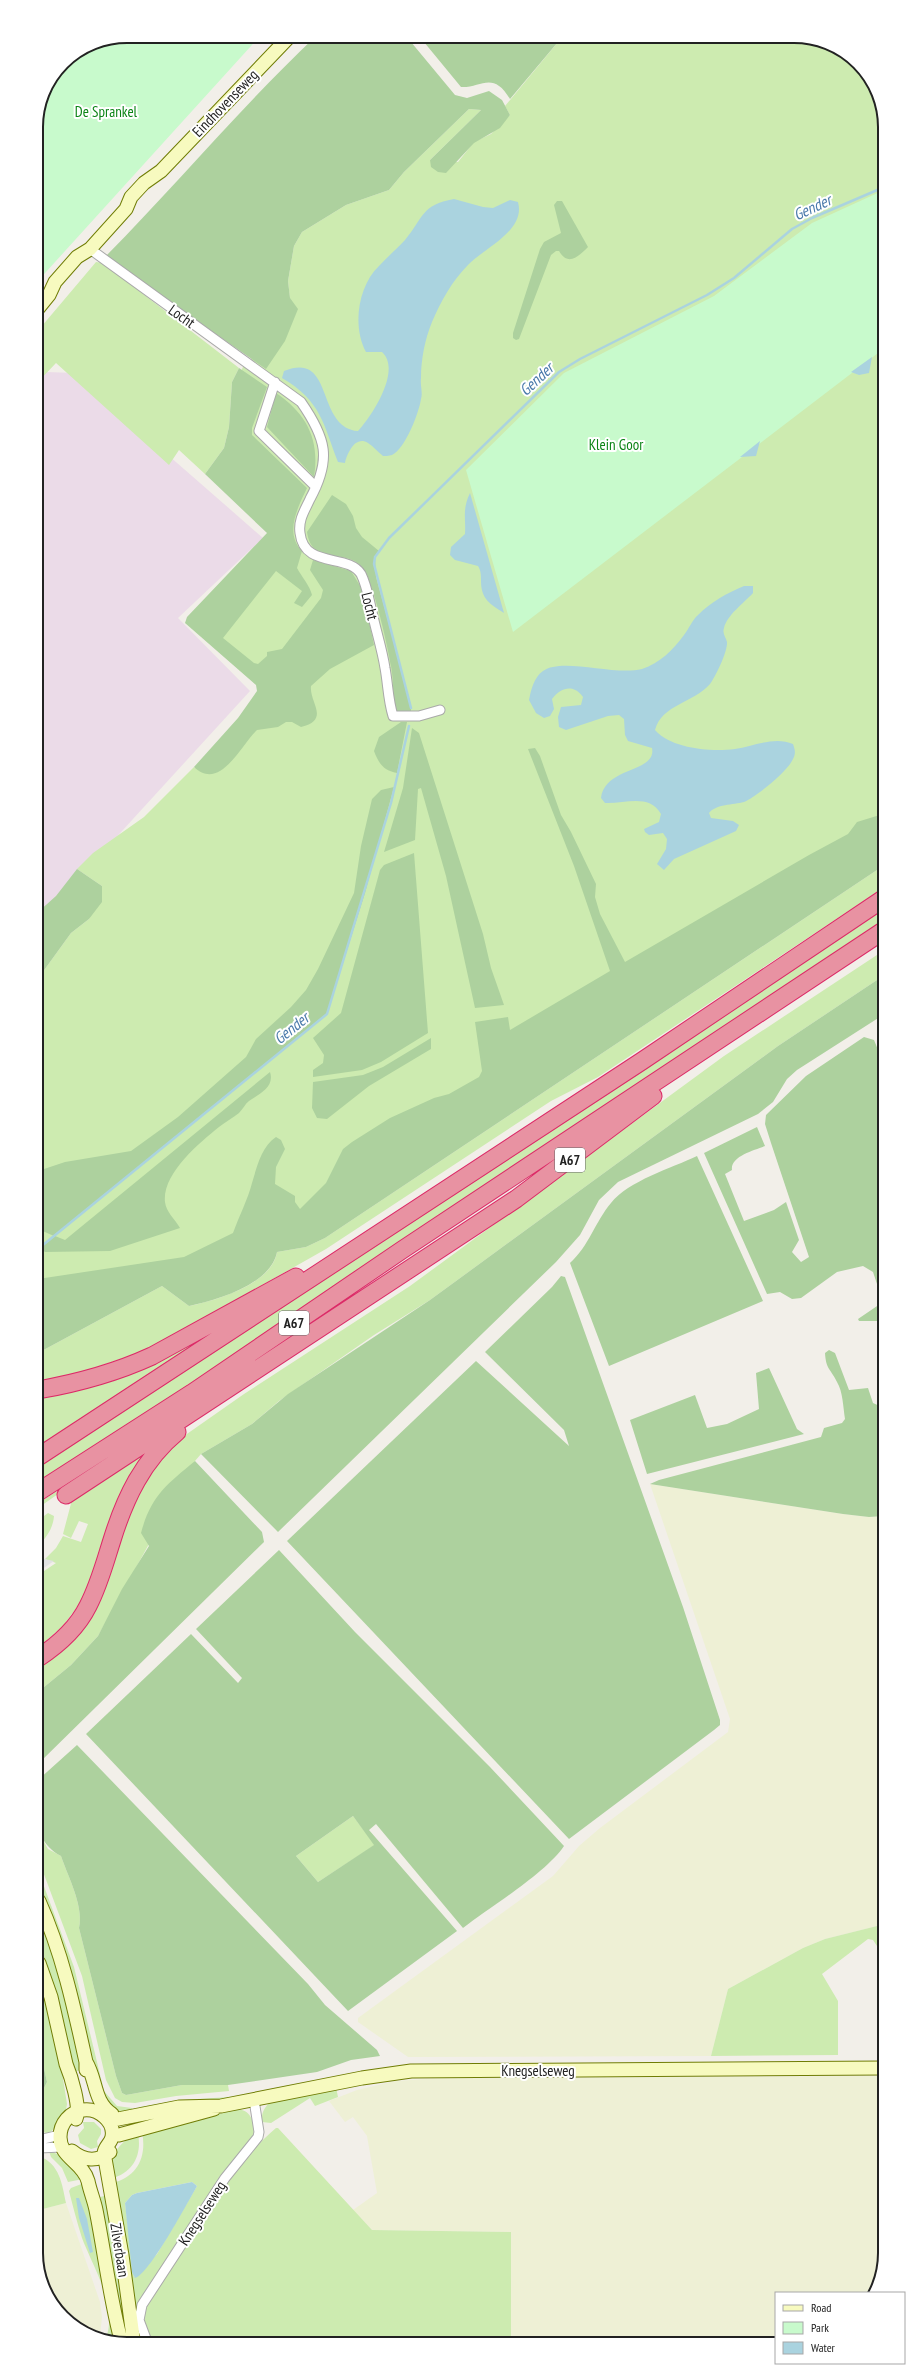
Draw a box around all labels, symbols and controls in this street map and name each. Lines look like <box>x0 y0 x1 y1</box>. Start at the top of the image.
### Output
street label: Eindhovenseweg <box>188 65 262 141</box>
park label: De Sprankel <box>75 102 138 121</box>
water label: Gender <box>790 189 836 224</box>
street label: Locht <box>165 300 199 332</box>
water label: Gender <box>515 356 559 400</box>
park label: Klein Goor <box>589 435 644 454</box>
street label: Locht <box>357 590 383 622</box>
water label: Gender <box>269 1006 315 1048</box>
road number: A67 <box>555 1148 585 1172</box>
road number: A67 <box>279 1311 309 1335</box>
street label: Knegselseweg <box>501 2061 575 2080</box>
street label: Knegselseweg <box>174 2177 230 2249</box>
street label: Zilverbaan <box>106 2222 134 2278</box>
legend <box>775 2292 905 2364</box>
text: Road <box>811 2300 831 2315</box>
text: Park <box>811 2320 829 2335</box>
text: Water <box>811 2340 836 2355</box>

